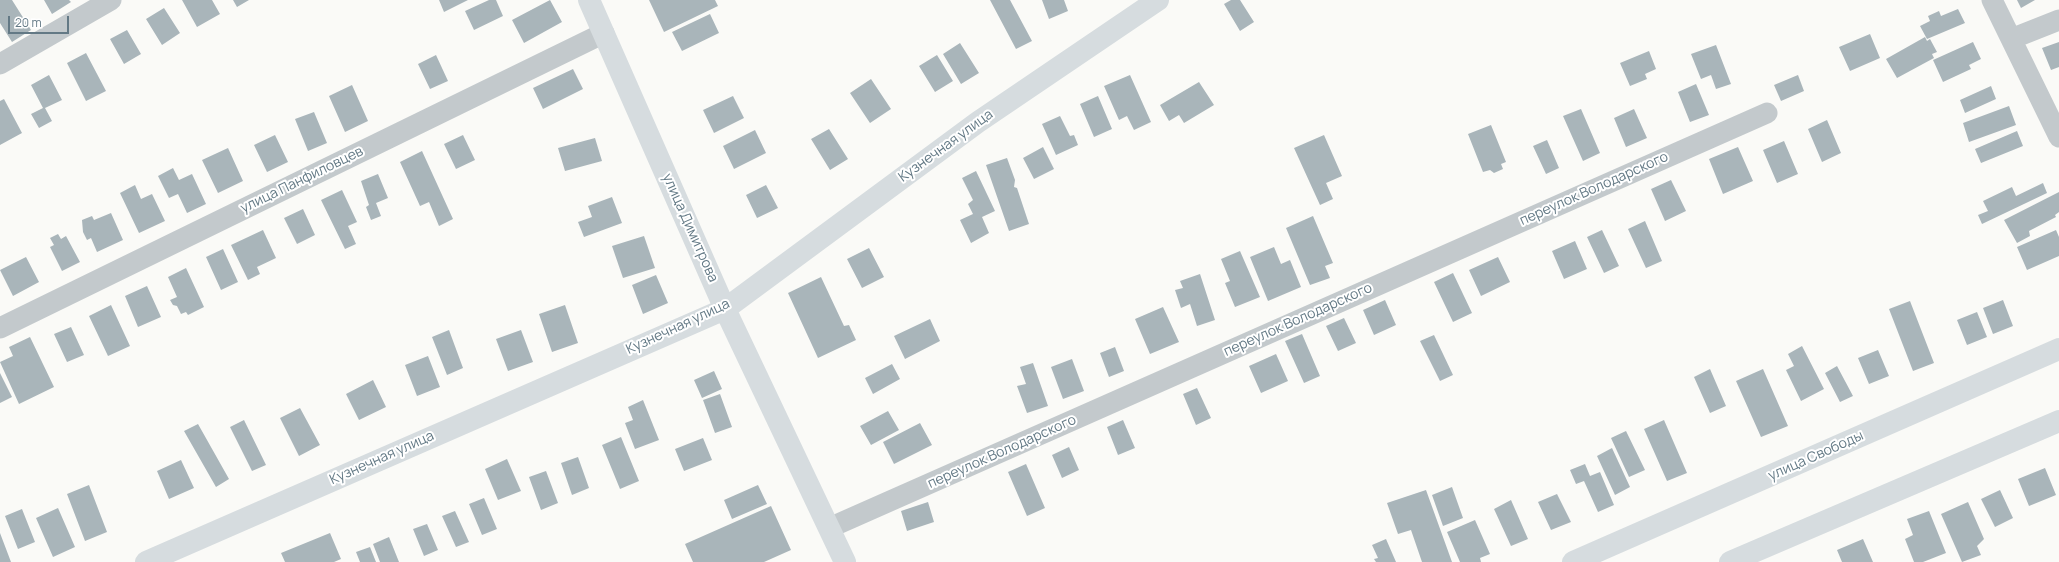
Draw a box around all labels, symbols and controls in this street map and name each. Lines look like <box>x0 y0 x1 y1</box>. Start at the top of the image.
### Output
scale bar <box>10 8 71 34</box>
text: 20 m <box>15 14 42 31</box>
street label: Кузнечная улица <box>896 106 996 186</box>
street label: улица Панфиловцев <box>238 143 366 217</box>
street label: переулок Володарского <box>1517 149 1671 229</box>
street label: улица Димитрова <box>658 171 722 285</box>
street label: переулок Володарского <box>1221 280 1375 360</box>
street label: Кузнечная улица <box>624 296 732 358</box>
street label: переулок Володарского <box>925 412 1079 492</box>
street label: Кузнечная улица <box>327 427 437 489</box>
street label: улица Свободы <box>1766 428 1866 484</box>

